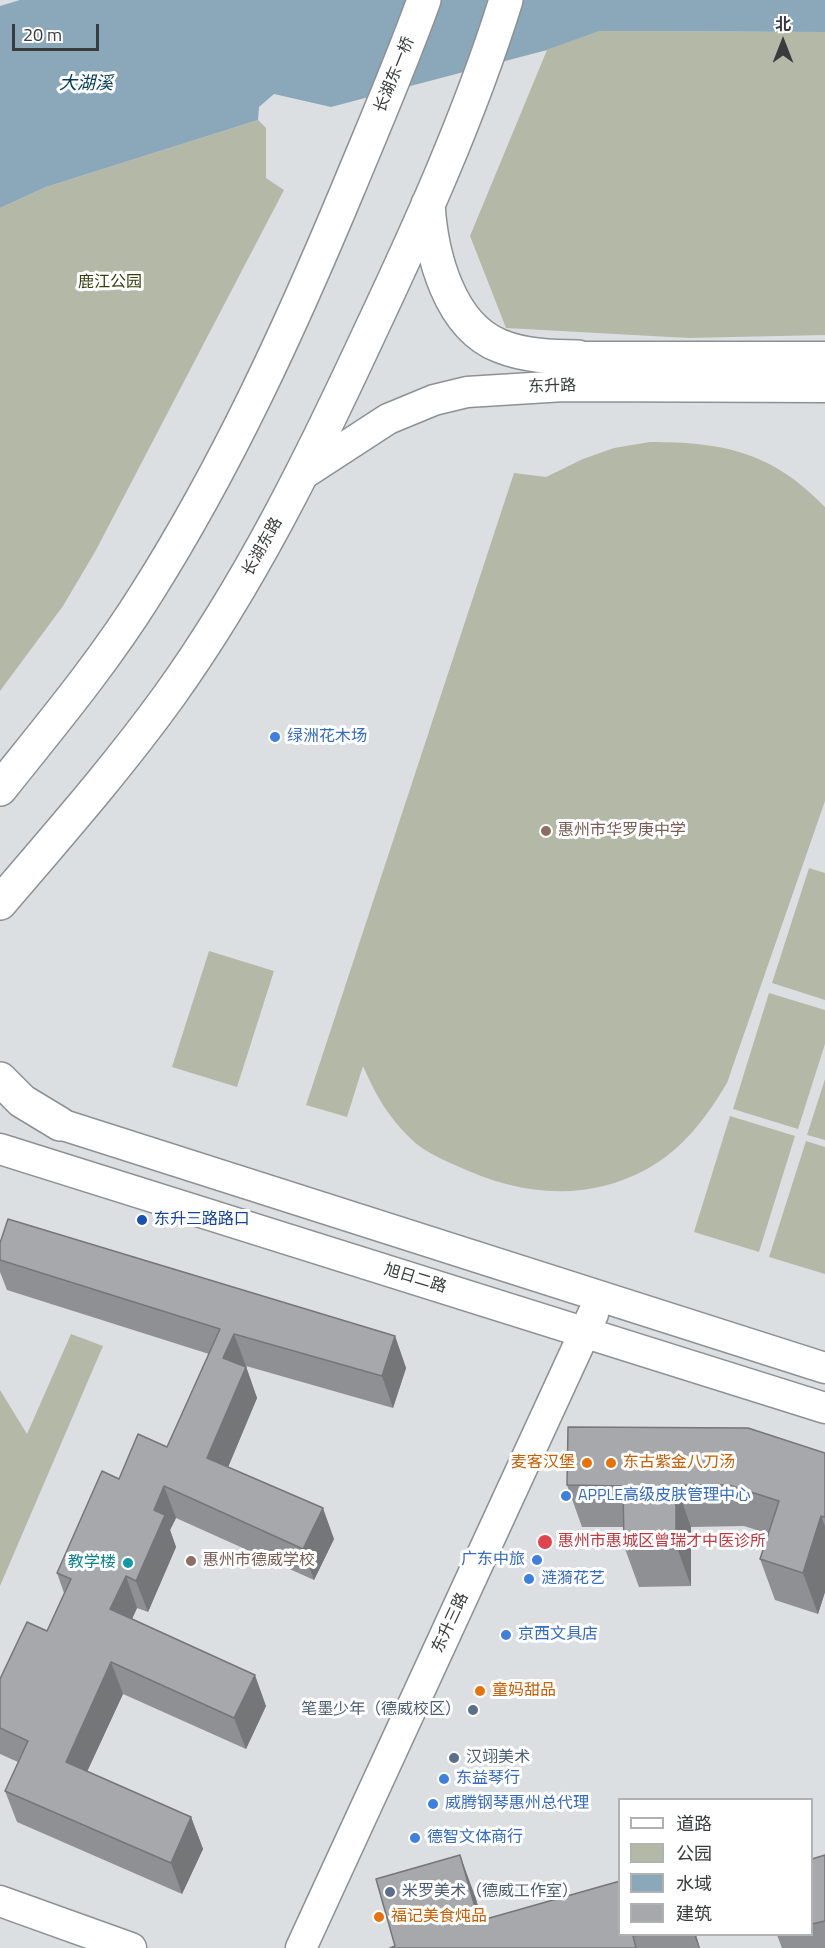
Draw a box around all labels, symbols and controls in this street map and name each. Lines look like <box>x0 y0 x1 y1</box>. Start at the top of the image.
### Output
scale bar <box>15 12 102 50</box>
north arrow <box>753 12 813 72</box>
text: 北 <box>775 12 791 36</box>
text: 20 m <box>23 21 62 48</box>
street label: 长湖东一桥 <box>371 34 419 116</box>
water label: 大湖溪 <box>59 74 113 96</box>
park label: 鹿江公园 <box>78 273 142 293</box>
street label: 东升路 <box>528 377 576 397</box>
street label: 长湖东路 <box>239 514 287 580</box>
place label: 绿洲花木场 <box>287 727 367 747</box>
marker: 绿洲花木场 <box>268 730 282 744</box>
place label: 惠州市华罗庚中学 <box>558 821 686 841</box>
marker: 惠州市华罗庚中学 <box>539 824 553 838</box>
place label: 东升三路路口 <box>154 1210 250 1230</box>
marker: 东升三路路口 <box>135 1213 149 1227</box>
street label: 旭日二路 <box>382 1260 448 1298</box>
place label: 麦客汉堡 <box>511 1453 575 1473</box>
place label: 东古紫金八刀汤 <box>623 1453 735 1473</box>
marker: 麦客汉堡 <box>580 1456 594 1470</box>
marker: 东古紫金八刀汤 <box>604 1456 618 1470</box>
place label: APPLE高级皮肤管理中心 <box>578 1486 751 1506</box>
marker: APPLE高级皮肤管理中心 <box>559 1489 573 1503</box>
place label: 惠州市惠城区曾瑞才中医诊所 <box>558 1532 766 1552</box>
marker: 惠州市惠城区曾瑞才中医诊所 <box>536 1533 554 1551</box>
place label: 广东中旅 <box>461 1550 525 1570</box>
place label: 惠州市德威学校 <box>203 1551 315 1571</box>
place label: 教学楼 <box>68 1553 116 1573</box>
marker: 广东中旅 <box>530 1553 544 1567</box>
marker: 惠州市德威学校 <box>184 1554 198 1568</box>
marker: 教学楼 <box>121 1556 135 1570</box>
place label: 涟漪花艺 <box>541 1569 605 1589</box>
marker: 涟漪花艺 <box>522 1572 536 1586</box>
street label: 东升三路 <box>429 1590 473 1656</box>
place label: 京西文具店 <box>518 1625 598 1645</box>
marker: 京西文具店 <box>499 1628 513 1642</box>
place label: 童妈甜品 <box>492 1681 556 1701</box>
marker: 童妈甜品 <box>473 1684 487 1698</box>
place label: 笔墨少年（德威校区） <box>301 1700 461 1720</box>
marker: 笔墨少年（德威校区） <box>466 1703 480 1717</box>
place label: 汉翊美术 <box>466 1748 530 1768</box>
marker: 汉翊美术 <box>447 1751 461 1765</box>
place label: 东益琴行 <box>456 1769 520 1789</box>
marker: 东益琴行 <box>437 1772 451 1786</box>
place label: 威腾钢琴惠州总代理 <box>445 1794 589 1814</box>
marker: 威腾钢琴惠州总代理 <box>426 1797 440 1811</box>
legend <box>618 1798 813 1936</box>
text: 道路 <box>676 1810 712 1837</box>
place label: 德智文体商行 <box>427 1828 523 1848</box>
marker: 德智文体商行 <box>408 1831 422 1845</box>
text: 公园 <box>676 1840 712 1867</box>
text: 水域 <box>676 1870 712 1897</box>
place label: 米罗美术（德威工作室） <box>402 1882 578 1902</box>
marker: 米罗美术（德威工作室） <box>383 1885 397 1899</box>
text: 建筑 <box>676 1900 712 1927</box>
place label: 福记美食炖品 <box>391 1907 487 1927</box>
marker: 福记美食炖品 <box>372 1910 386 1924</box>

